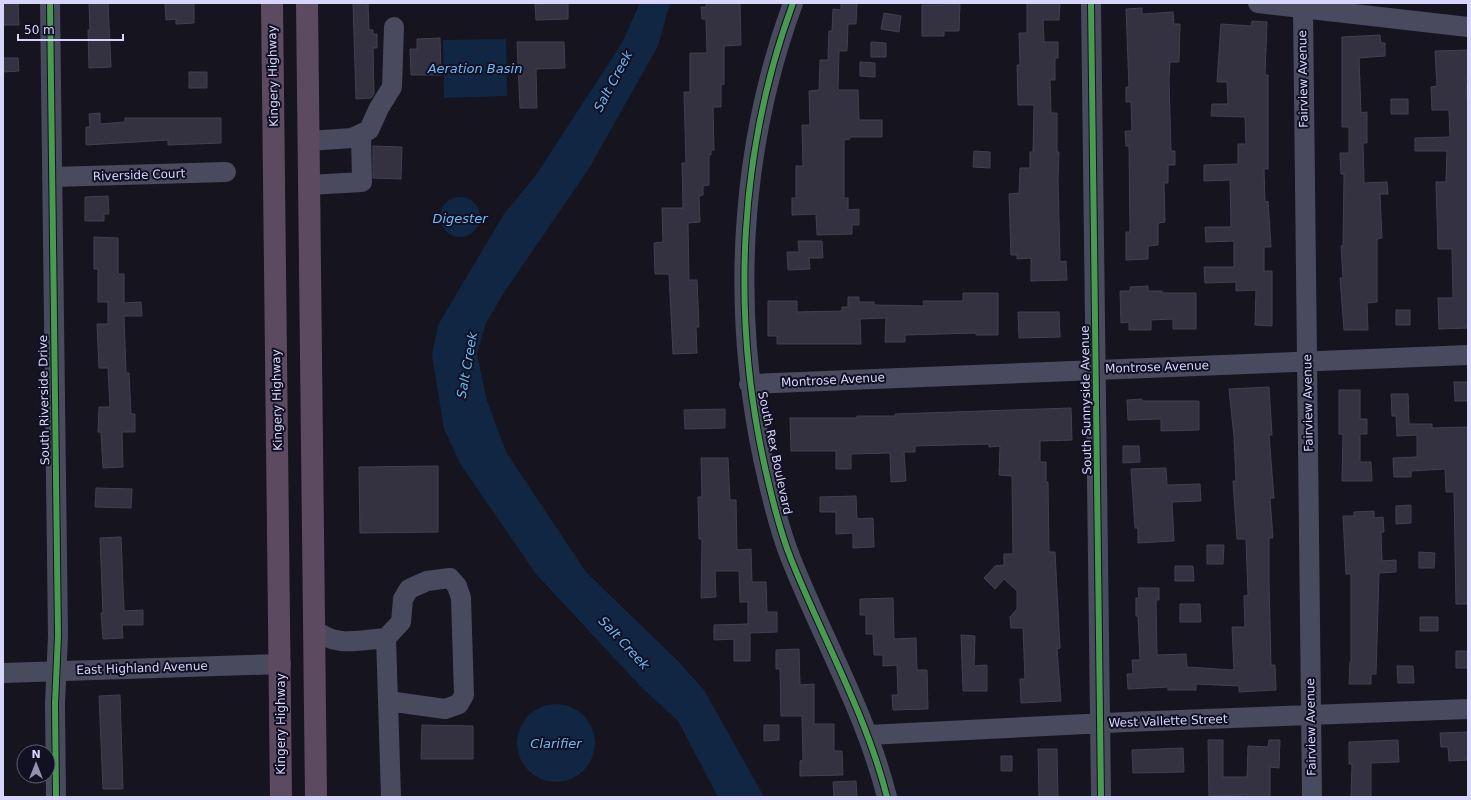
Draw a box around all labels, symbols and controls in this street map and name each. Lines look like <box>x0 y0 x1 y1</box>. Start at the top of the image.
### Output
scale bar <box>18 16 123 42</box>
text: 50 m <box>24 23 55 37</box>
street label: Kingery Highway <box>265 25 281 127</box>
street label: Fairview Avenue <box>1295 30 1311 128</box>
water label: Salt Creek <box>591 47 636 114</box>
water label: Aeration Basin <box>427 61 522 76</box>
street label: Riverside Court <box>93 166 186 184</box>
water label: Digester <box>432 211 489 226</box>
street label: South Sunnyside Avenue <box>1078 325 1094 475</box>
water label: Salt Creek <box>454 330 480 399</box>
street label: South Riverside Drive <box>36 335 52 465</box>
street label: Kingery Highway <box>269 349 285 451</box>
street label: Fairview Avenue <box>1300 354 1316 452</box>
street label: Montrose Avenue <box>1105 358 1209 376</box>
street label: Montrose Avenue <box>781 370 885 390</box>
street label: South Rex Boulevard <box>755 390 795 516</box>
water label: Salt Creek <box>596 613 653 673</box>
street label: East Highland Avenue <box>76 659 208 677</box>
street label: Kingery Highway <box>274 673 288 775</box>
street label: Fairview Avenue <box>1303 678 1319 776</box>
street label: West Vallette Street <box>1108 712 1228 730</box>
water label: Clarifier <box>530 736 583 751</box>
north arrow <box>16 744 56 784</box>
text: N <box>31 748 41 761</box>

